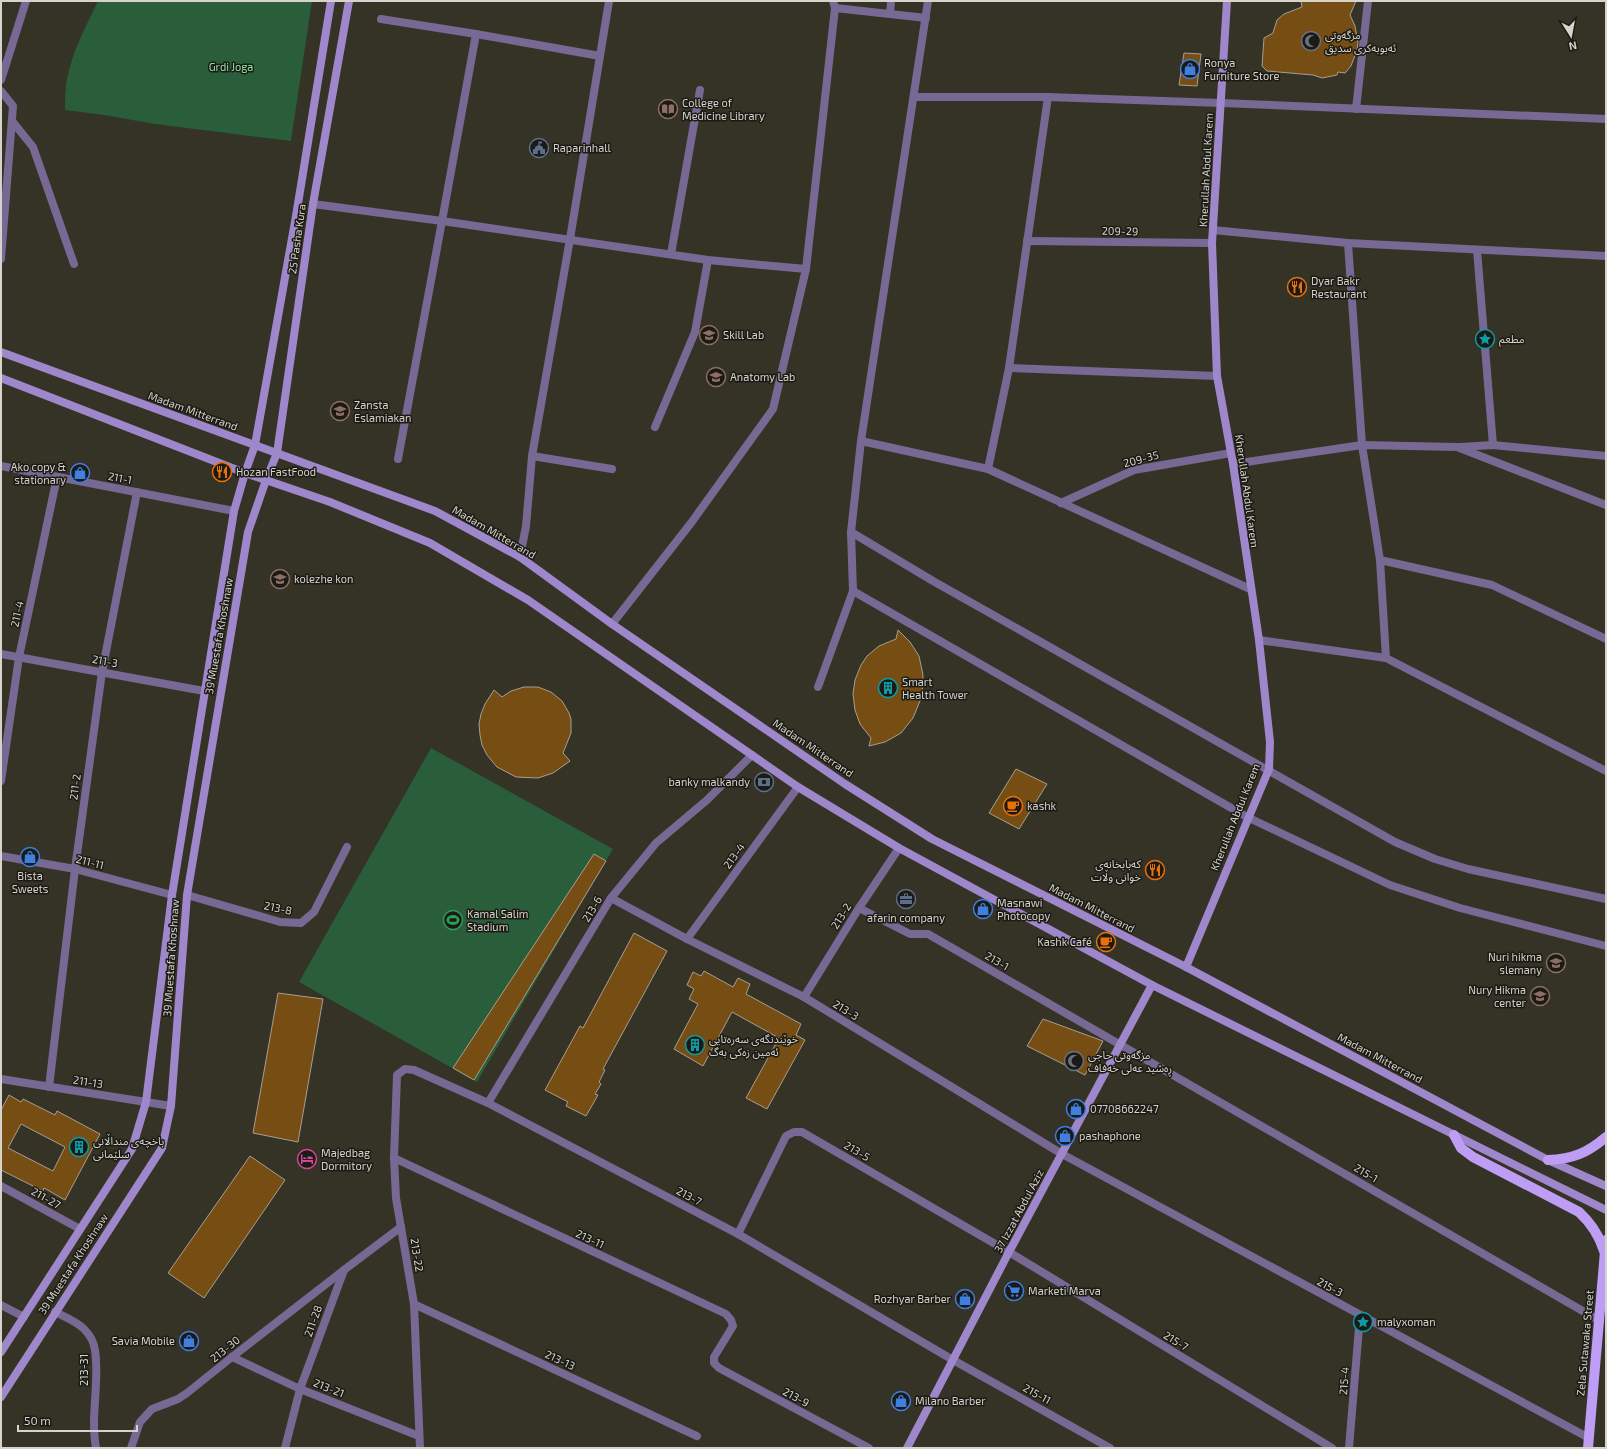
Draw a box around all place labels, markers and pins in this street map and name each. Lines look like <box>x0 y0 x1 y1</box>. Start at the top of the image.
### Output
place label: مزگەوتی ئەبوبەکری سدیق <box>1325 28 1396 55</box>
mosque icon: مزگەوتی ئەبوبەکری سدیق <box>1300 30 1322 52</box>
place label: Ronya Furniture Store <box>1204 56 1279 82</box>
shop icon: Ronya Furniture Store <box>1179 58 1201 80</box>
place label: College of Medicine Library <box>682 96 765 122</box>
library icon: College of Medicine Library <box>657 98 679 120</box>
public building icon: Raparinhall <box>528 137 550 159</box>
place label: Raparinhall <box>553 141 611 154</box>
place label: Dyar Bakr Restaurant <box>1311 274 1367 300</box>
restaurant icon: Dyar Bakr Restaurant <box>1286 276 1308 298</box>
school or university icon: Skill Lab <box>698 324 720 346</box>
place label: Skill Lab <box>723 328 764 341</box>
place icon: مطعم <box>1474 328 1496 350</box>
place label: مطعم <box>1499 332 1525 348</box>
school or university icon: Anatomy Lab <box>705 366 727 388</box>
place label: Anatomy Lab <box>730 370 795 383</box>
place label: Zansta Eslamiakan <box>354 398 412 424</box>
school or university icon: Zansta Eslamiakan <box>329 400 351 422</box>
place label: Ako copy & stationary <box>11 460 66 486</box>
restaurant icon: Hozan FastFood <box>211 461 233 483</box>
shop icon: Ako copy & stationary <box>69 462 91 484</box>
place label: Hozan FastFood <box>236 465 316 478</box>
school or university icon: kolezhe kon <box>269 568 291 590</box>
place label: kolezhe kon <box>294 572 353 585</box>
place label: Smart Health Tower <box>902 675 969 701</box>
building icon: Smart Health Tower <box>877 677 899 699</box>
bank icon: banky malkandy <box>753 771 775 793</box>
place label: banky malkandy <box>669 775 750 788</box>
cafe icon: kashk <box>1002 795 1024 817</box>
place label: kashk <box>1027 799 1057 812</box>
shop icon: Bista Sweets <box>19 846 41 868</box>
place label: کەبابخانەی خوانی وڵات <box>1091 857 1142 884</box>
restaurant icon: کەبابخانەی خوانی وڵات <box>1144 859 1166 881</box>
place label: Bista Sweets <box>12 869 49 895</box>
office icon: afarin company <box>895 888 917 910</box>
place label: Masnawi Photocopy <box>997 896 1050 922</box>
shop icon: Masnawi Photocopy <box>972 898 994 920</box>
place label: Kamal Salim Stadium <box>467 907 529 933</box>
sports icon: Kamal Salim Stadium <box>442 909 464 931</box>
place label: afarin company <box>867 911 945 924</box>
cafe icon: Kashk Café <box>1095 931 1117 953</box>
place label: Kashk Café <box>1037 935 1092 948</box>
place label: Nuri hikma slemany <box>1488 950 1542 976</box>
school or university icon: Nuri hikma slemany <box>1545 952 1567 974</box>
place label: Nury Hikma center <box>1468 983 1527 1009</box>
school or university icon: Nury Hikma center <box>1529 985 1551 1007</box>
place label: خوێندنگەی سەرەتایی ئەمین زەکی بەگ <box>709 1032 799 1059</box>
building icon: خوێندنگەی سەرەتایی ئەمین زەکی بەگ <box>684 1034 706 1056</box>
place label: مزگەوتی حاجی ڕەشید عەلی خەفاف <box>1088 1048 1172 1077</box>
mosque icon: مزگەوتی حاجی ڕەشید عەلی خەفاف <box>1063 1050 1085 1072</box>
shop icon: 07708662247 <box>1065 1098 1087 1120</box>
place label: 07708662247 <box>1090 1102 1159 1115</box>
shop icon: pashaphone <box>1054 1125 1076 1147</box>
place label: pashaphone <box>1079 1129 1141 1142</box>
place label: باخچەی منداڵانی سلێمانی <box>93 1133 164 1161</box>
building icon: باخچەی منداڵانی سلێمانی <box>68 1136 90 1158</box>
place label: Majedbag Dormitory <box>321 1146 372 1172</box>
hotel icon: Majedbag Dormitory <box>296 1148 318 1170</box>
supermarket icon: Marketi Marva <box>1003 1280 1025 1302</box>
place label: Marketi Marva <box>1028 1284 1101 1297</box>
shop icon: Rozhyar Barber <box>954 1288 976 1310</box>
place label: Rozhyar Barber <box>874 1292 952 1305</box>
place icon: malyxoman <box>1352 1311 1374 1333</box>
place label: malyxoman <box>1377 1315 1436 1328</box>
shop icon: Savia Mobile <box>178 1330 200 1352</box>
place label: Savia Mobile <box>112 1334 175 1347</box>
shop icon: Milano Barber <box>890 1390 912 1412</box>
place label: Milano Barber <box>915 1394 986 1407</box>

